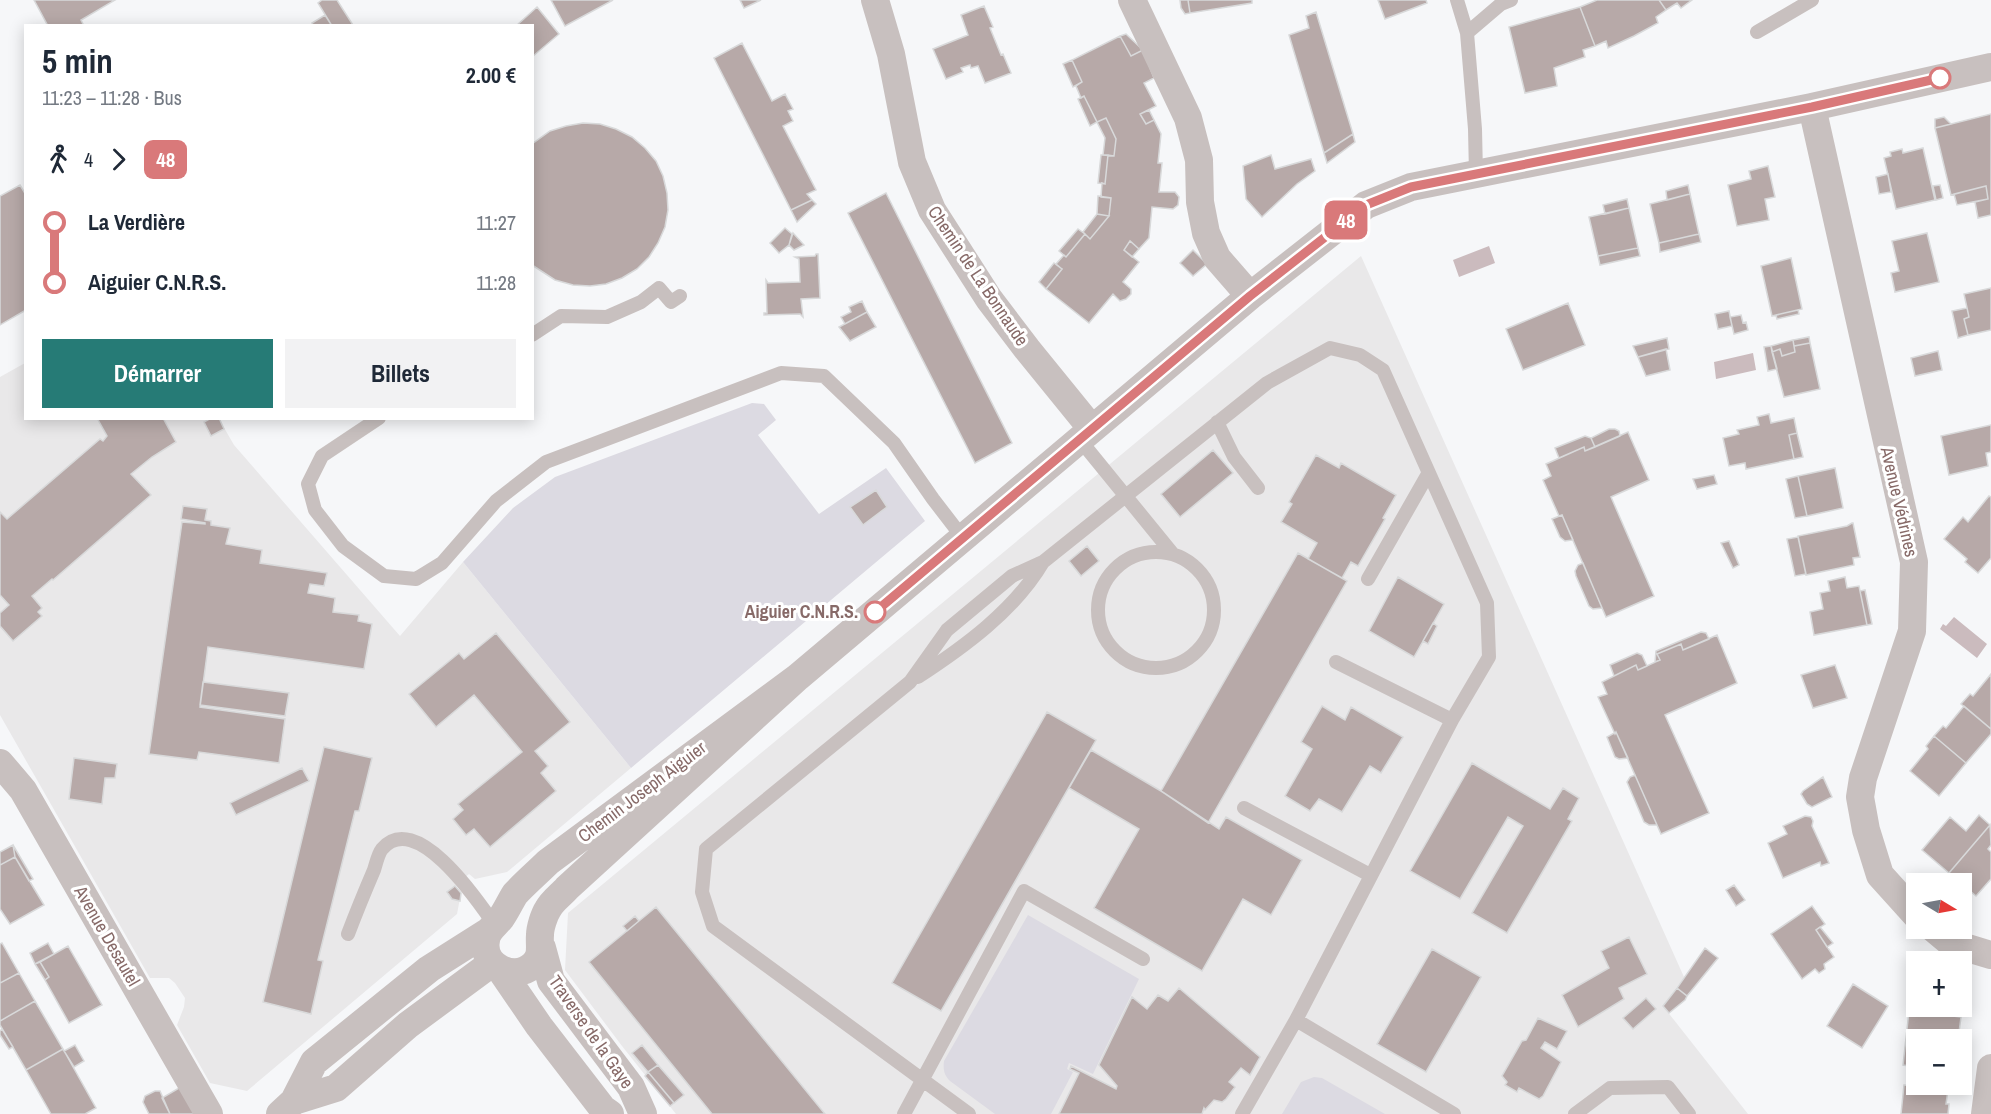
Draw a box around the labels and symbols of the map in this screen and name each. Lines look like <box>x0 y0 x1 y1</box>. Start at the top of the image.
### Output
unlabelled marker <box>1929 67 1951 89</box>
line badge: 48 <box>1319 200 1373 240</box>
street label: Chemin de La Bonnaude <box>922 201 1035 351</box>
street label: Avenue Védrines <box>1874 443 1924 559</box>
place label: Aiguier C.N.R.S. <box>745 599 858 624</box>
marker: Aiguier C.N.R.S. <box>864 601 886 623</box>
street label: Chemin Joseph Aiguier <box>573 735 711 848</box>
north arrow <box>1906 873 1972 939</box>
street label: Avenue Desautel <box>68 880 146 991</box>
street label: Traverse de la Gaye <box>543 970 640 1093</box>

